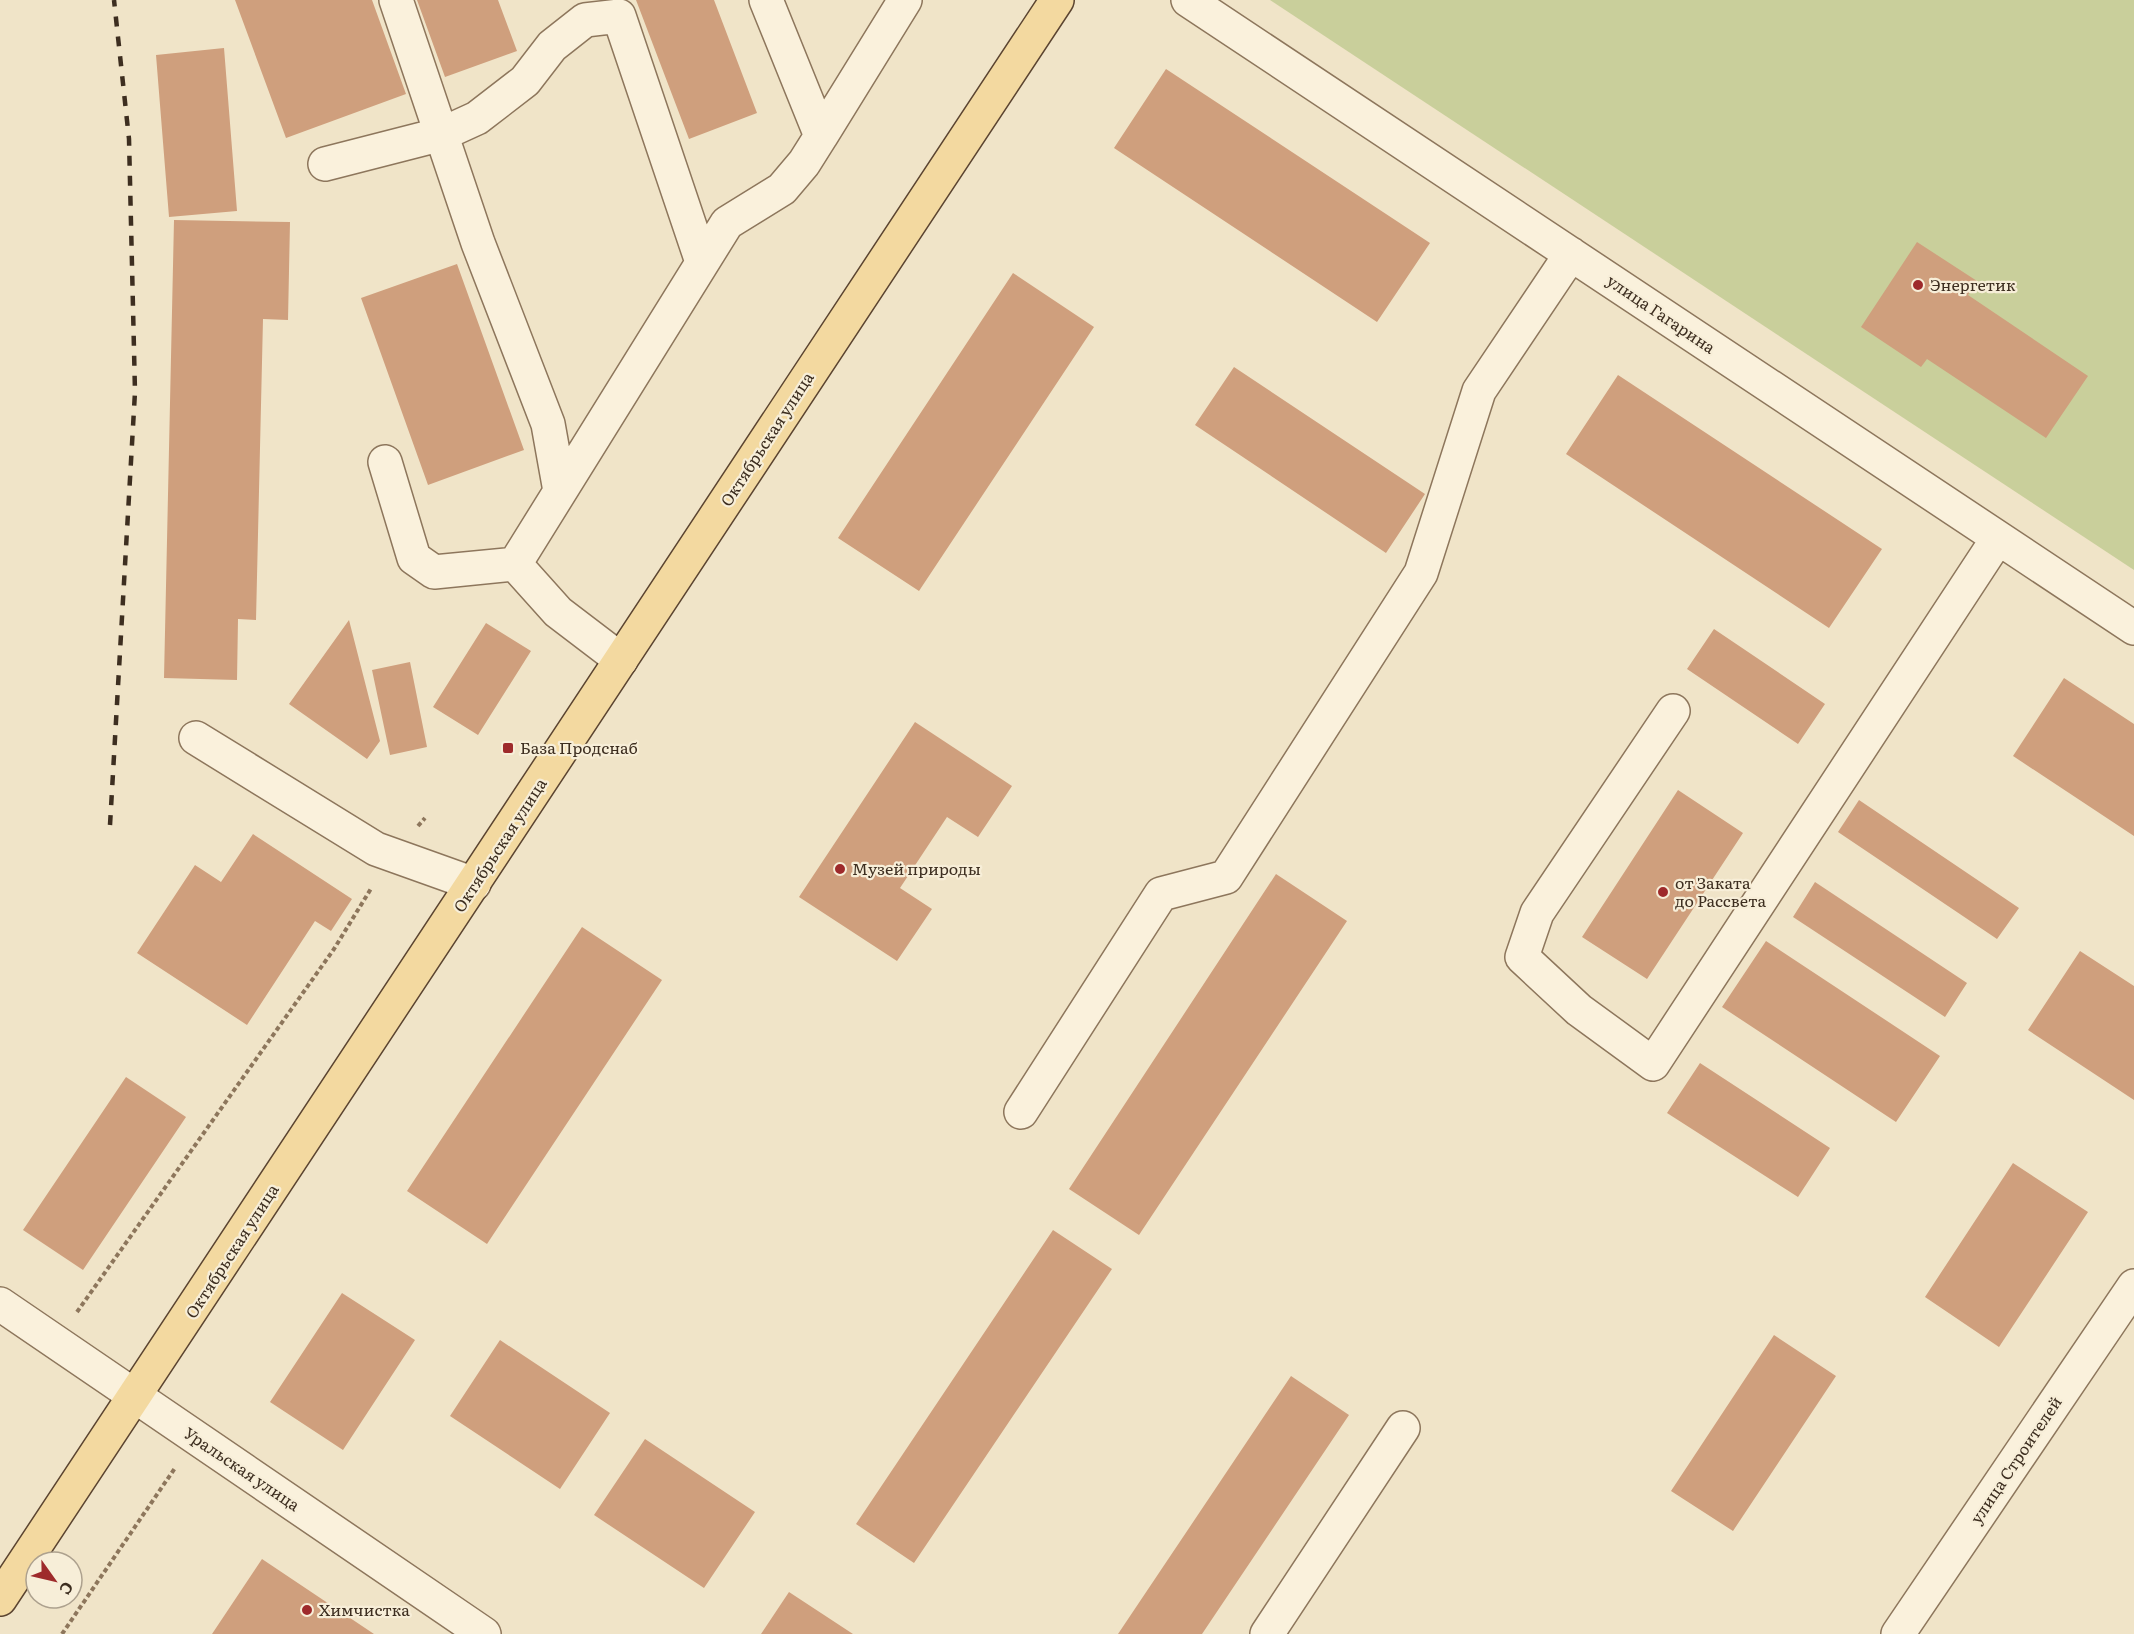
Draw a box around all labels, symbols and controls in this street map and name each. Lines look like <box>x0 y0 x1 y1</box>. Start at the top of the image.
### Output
street label: улица Гагарина <box>1602 268 1721 359</box>
place label: Энергетик <box>1930 272 2016 296</box>
marker: Энергетик <box>1911 278 1925 292</box>
street label: Октябрьская улица <box>714 366 819 510</box>
place label: База Продснаб <box>520 735 638 759</box>
marker: База Продснаб <box>501 741 515 755</box>
street label: Октябрьская улица <box>447 772 552 916</box>
place label: Музей природы <box>852 856 981 880</box>
marker: Музей природы <box>833 862 847 876</box>
place label: от Заката до Рассвета <box>1675 870 1766 912</box>
marker: от Заката до Рассвета <box>1656 885 1670 899</box>
street label: Октябрьская улица <box>179 1178 284 1322</box>
street label: улица Строителей <box>1964 1391 2067 1528</box>
street label: Уральская улица <box>180 1420 306 1516</box>
north arrow <box>24 1550 84 1610</box>
text: С <box>54 1578 80 1600</box>
place label: Химчистка <box>319 1597 410 1621</box>
marker: Химчистка <box>300 1603 314 1617</box>

